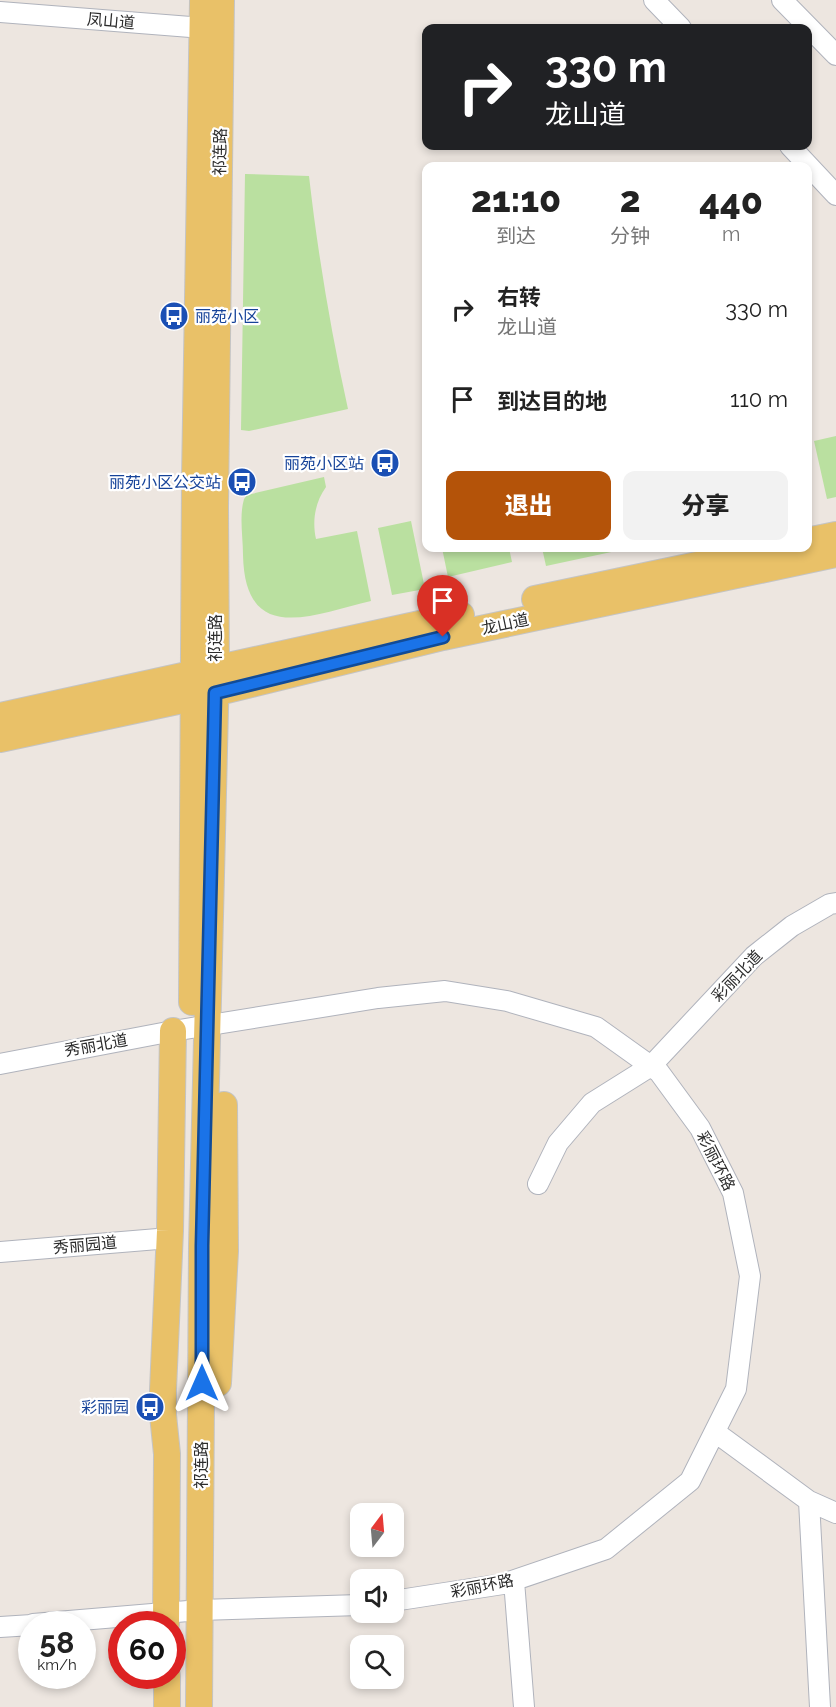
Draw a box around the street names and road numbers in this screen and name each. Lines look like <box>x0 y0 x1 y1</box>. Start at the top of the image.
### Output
street label: 凤山道 <box>86 9 136 33</box>
street label: 祁连路 <box>210 128 230 176</box>
street label: 龙山道 <box>480 610 530 638</box>
street label: 祁连路 <box>206 614 225 662</box>
street label: 彩丽北道 <box>708 946 766 1006</box>
street label: 秀丽北道 <box>63 1030 129 1060</box>
street label: 彩丽环路 <box>693 1128 739 1194</box>
street label: 秀丽园道 <box>52 1233 118 1257</box>
street label: 祁连路 <box>192 1441 211 1489</box>
street label: 彩丽环路 <box>449 1571 515 1601</box>

